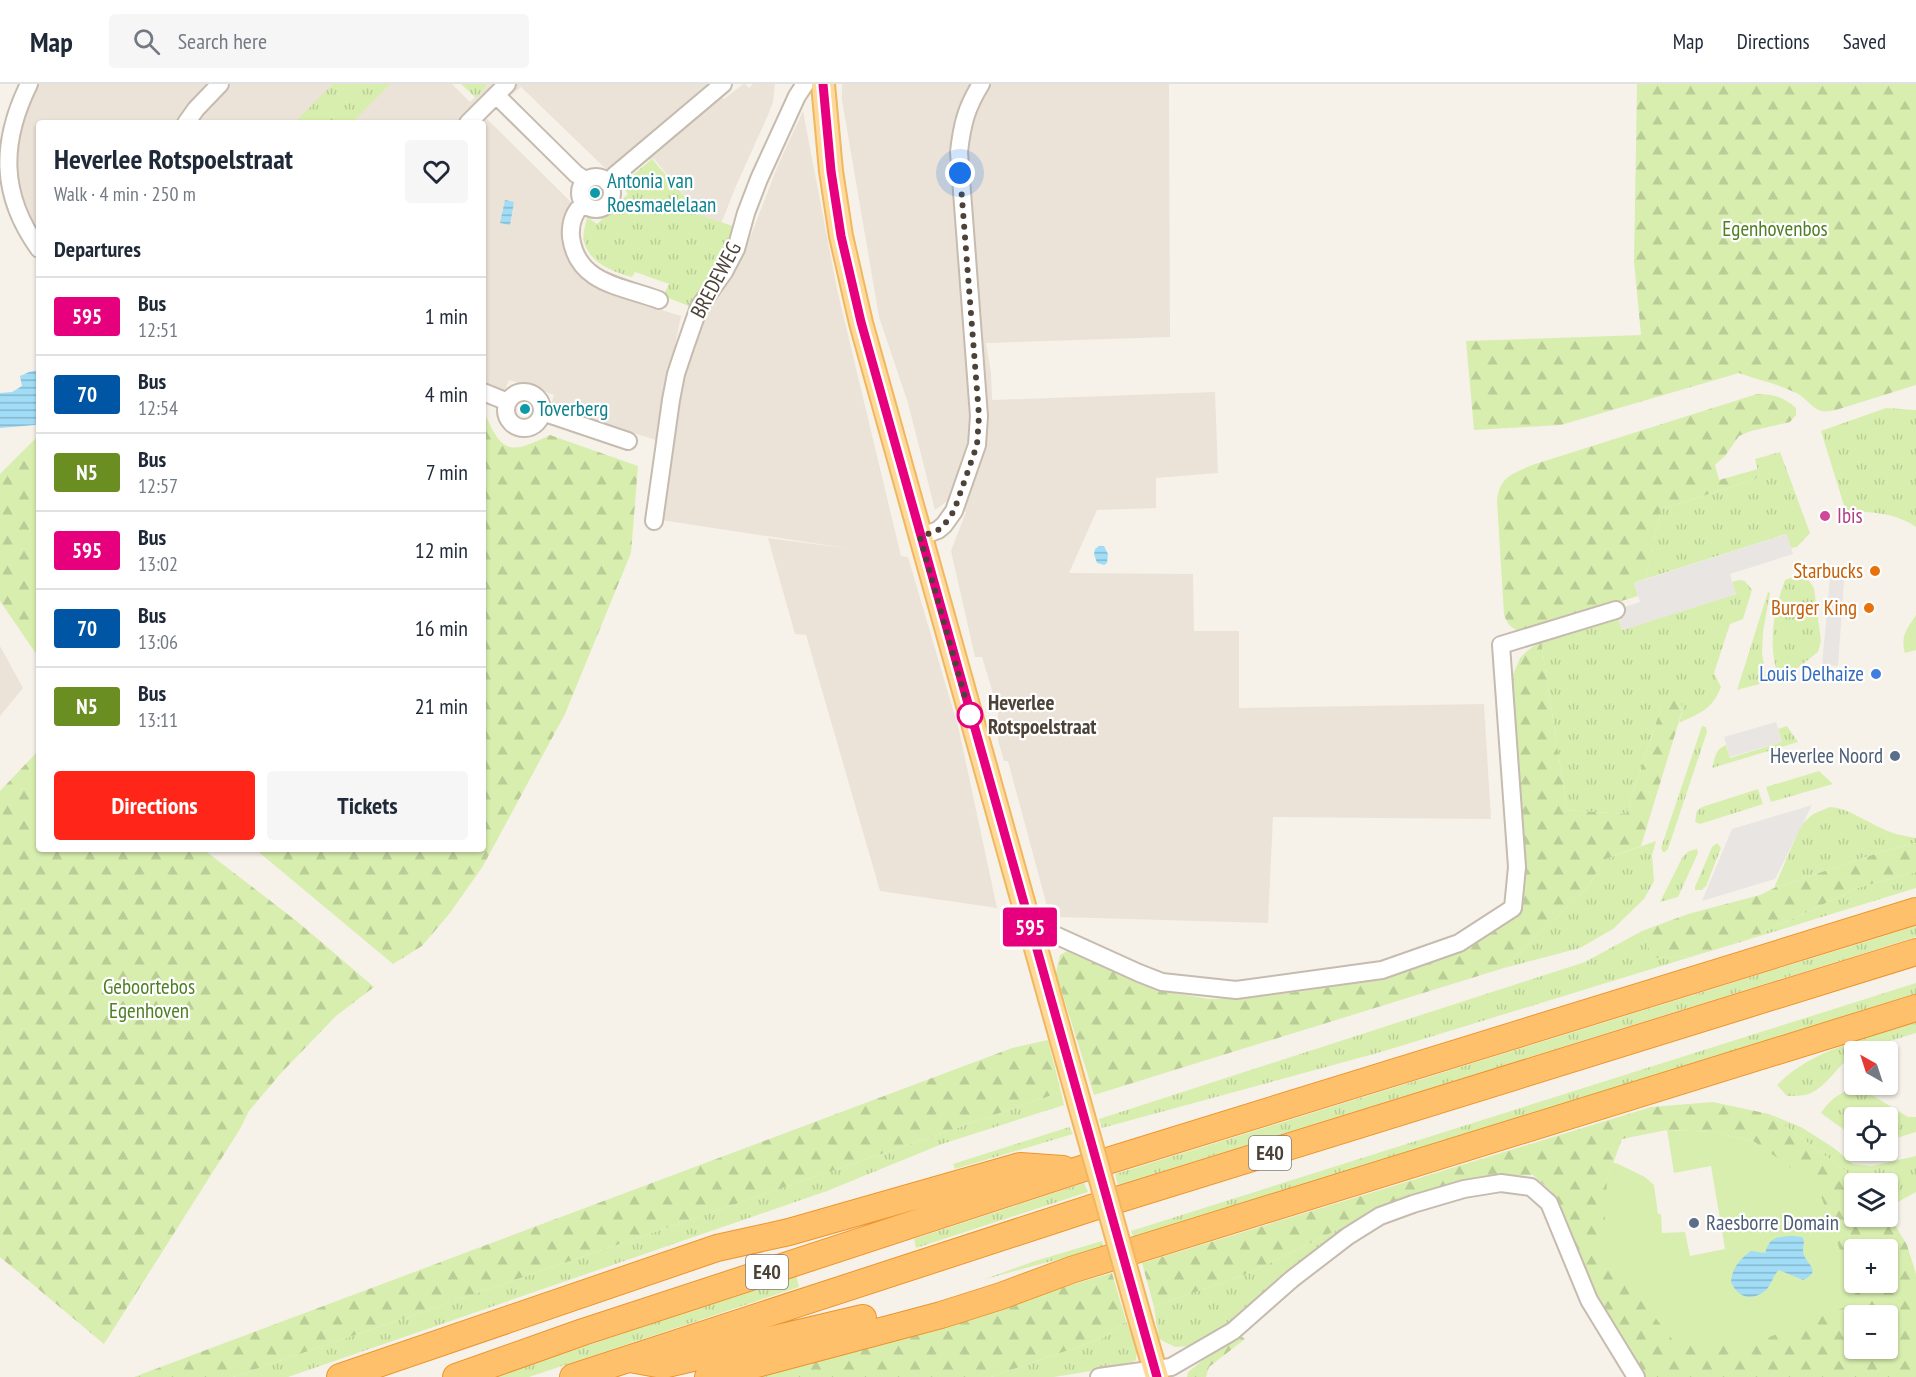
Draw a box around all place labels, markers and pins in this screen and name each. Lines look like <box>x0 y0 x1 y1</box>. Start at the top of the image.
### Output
place label: Antonia van Roesmaelelaan <box>607 167 716 218</box>
marker: Antonia van Roesmaelelaan <box>588 186 602 200</box>
place label: Toverberg <box>537 395 608 422</box>
marker: Toverberg <box>518 402 532 416</box>
place label: Ibis <box>1837 502 1863 529</box>
marker: Ibis <box>1818 509 1832 523</box>
place label: Starbucks <box>1793 557 1863 584</box>
marker: Starbucks <box>1868 564 1882 578</box>
place label: Burger King <box>1771 594 1857 621</box>
marker: Burger King <box>1862 601 1876 615</box>
place label: Louis Delhaize <box>1759 660 1864 687</box>
marker: Louis Delhaize <box>1869 667 1883 681</box>
place label: Heverlee Rotspoelstraat <box>988 689 1096 740</box>
marker: Heverlee Rotspoelstraat <box>957 702 983 728</box>
place label: Heverlee Noord <box>1770 742 1883 769</box>
marker: Heverlee Noord <box>1888 749 1902 763</box>
place label: Raesborre Domain <box>1706 1209 1839 1236</box>
marker: Raesborre Domain <box>1687 1216 1701 1230</box>

